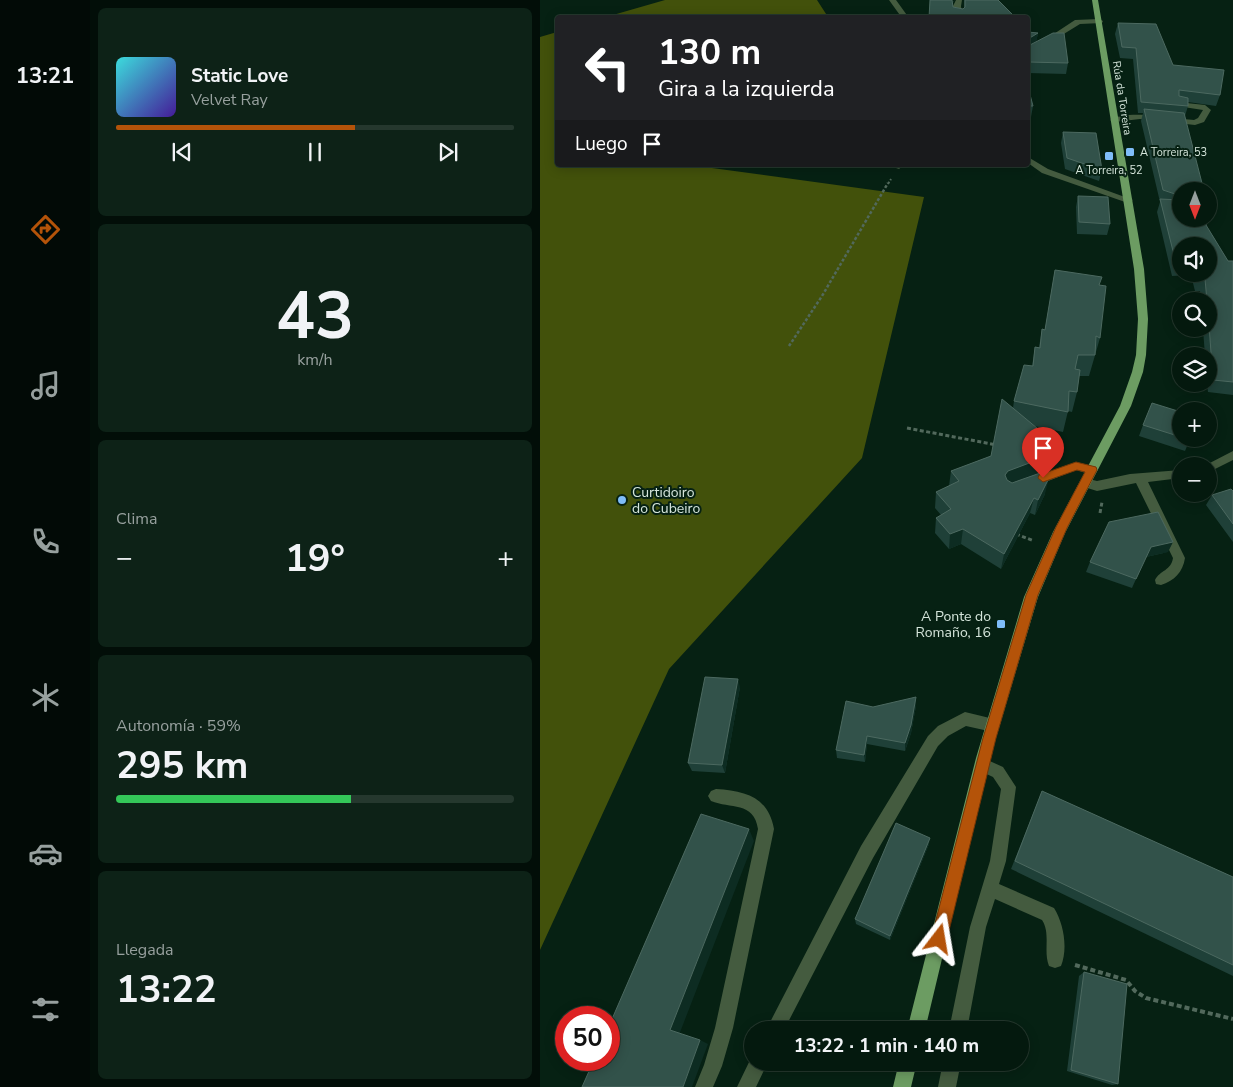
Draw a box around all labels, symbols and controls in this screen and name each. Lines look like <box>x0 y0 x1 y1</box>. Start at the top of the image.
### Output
text: 130 m <box>658 29 761 76</box>
icon: left <box>575 35 640 100</box>
street label: Rúa da Torreira <box>1109 60 1135 136</box>
text: 13:21 <box>16 61 74 91</box>
text: Static Love <box>191 63 288 89</box>
text: Gira a la izquierda <box>658 74 835 104</box>
text: Velvet Ray <box>191 89 268 111</box>
icon: arrive <box>638 130 666 158</box>
text: Luego <box>575 131 628 157</box>
icon: previous <box>168 138 196 166</box>
icon: pause <box>301 138 329 166</box>
icon: next <box>434 138 462 166</box>
place label: A Torreira, 53 <box>1140 145 1207 160</box>
marker: A Torreira, 53 <box>1124 146 1136 158</box>
marker: A Torreira, 52 <box>1103 150 1115 162</box>
place label: A Torreira, 52 <box>1075 163 1143 178</box>
north arrow <box>1172 182 1218 228</box>
map controls <box>1172 182 1217 502</box>
icon: directions <box>28 212 63 247</box>
button: sound <box>1172 237 1217 282</box>
text: 43 <box>276 272 354 361</box>
button: search <box>1172 292 1217 337</box>
button: layers <box>1172 347 1217 392</box>
text: km/h <box>297 349 333 371</box>
icon: music <box>28 368 63 403</box>
button: + <box>1172 402 1217 447</box>
pin <box>1022 427 1064 478</box>
icon: arrive <box>1029 434 1057 462</box>
button: − <box>1172 457 1217 502</box>
place label: Curtidoiro do Cubeiro <box>632 483 700 518</box>
marker: Curtidoiro do Cubeiro <box>616 494 628 506</box>
text: Clima <box>116 508 157 530</box>
icon: phone <box>28 524 63 559</box>
text: 19° <box>285 533 345 584</box>
text: − <box>116 539 133 577</box>
text: + <box>497 539 514 577</box>
place label: A Ponte do Romaño, 16 <box>916 607 991 642</box>
marker: A Ponte do Romaño, 16 <box>995 618 1007 630</box>
icon: climate <box>28 680 63 715</box>
text: Autonomía · 59% <box>116 715 241 737</box>
text: 295 km <box>116 740 248 791</box>
icon: car <box>28 836 63 871</box>
position arrow <box>912 912 964 964</box>
text: Llegada <box>116 939 174 961</box>
text: 13:22 <box>116 964 217 1015</box>
icon: filters <box>28 992 63 1027</box>
speed limit sign: 50 <box>555 1006 620 1071</box>
text: 13:22 · 1 min · 140 m <box>794 1033 979 1059</box>

